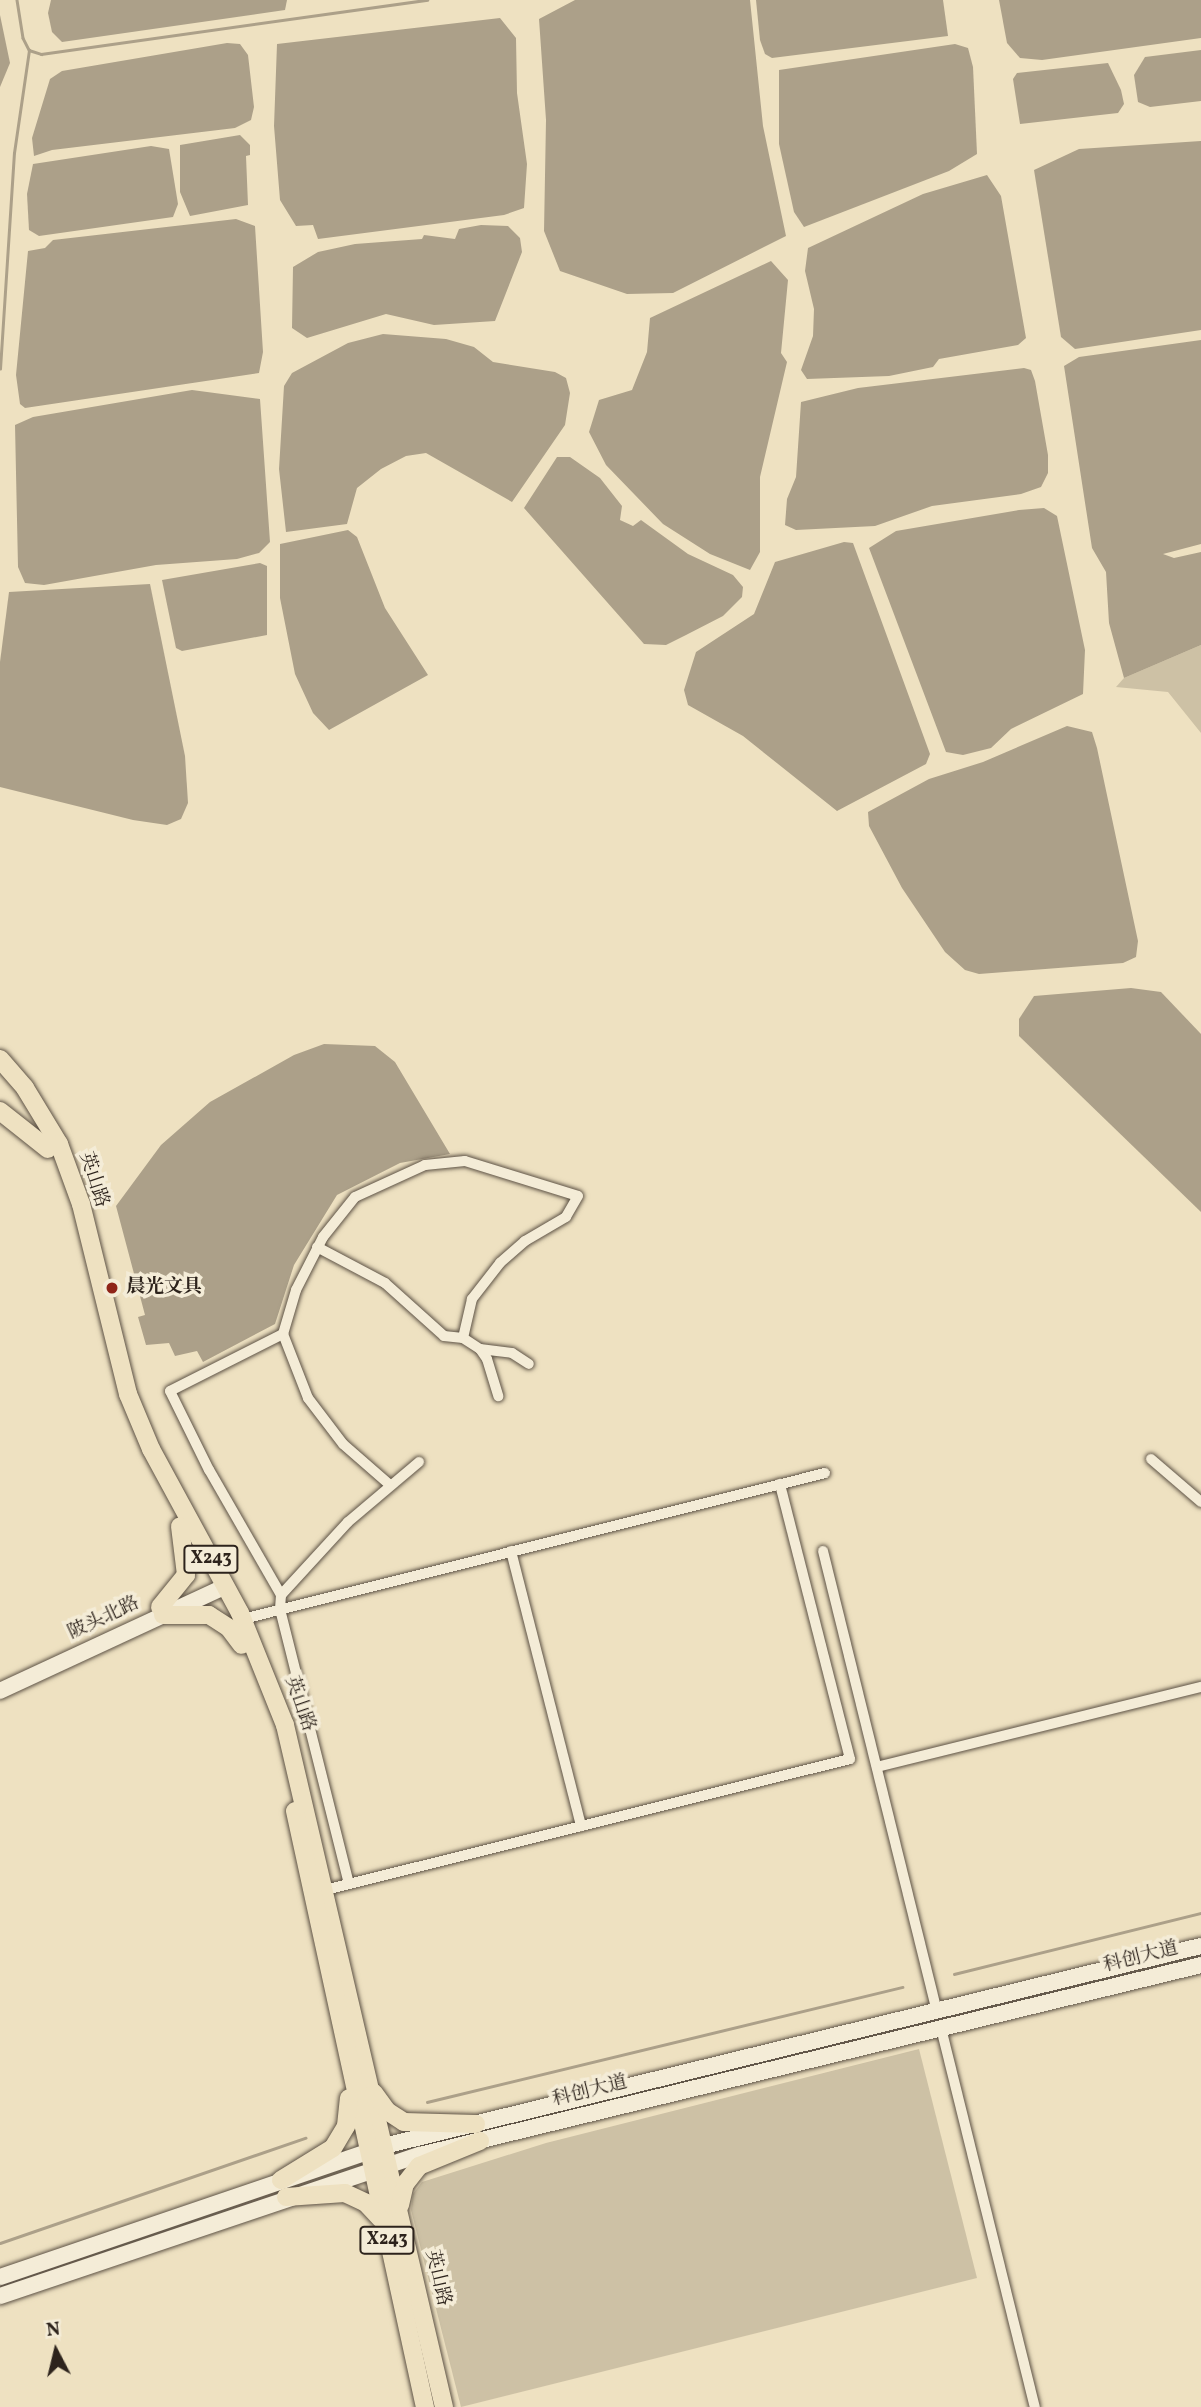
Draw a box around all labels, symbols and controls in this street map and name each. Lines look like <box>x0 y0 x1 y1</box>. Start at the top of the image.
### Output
street label: 英山路 <box>73 1149 113 1211</box>
place label: 晨光文具 <box>126 1277 202 1299</box>
marker: 晨光文具 <box>104 1280 120 1296</box>
road number: X243 <box>183 1544 239 1574</box>
street label: 陂头北路 <box>65 1593 143 1645</box>
street label: 英山路 <box>279 1673 319 1735</box>
street label: 科创大道 <box>1101 1938 1181 1978</box>
street label: 科创大道 <box>550 2072 630 2112</box>
road number: X243 <box>359 2226 415 2254</box>
street label: 英山路 <box>419 2248 455 2308</box>
north arrow <box>21 2316 91 2386</box>
text: N <box>45 2316 62 2344</box>

